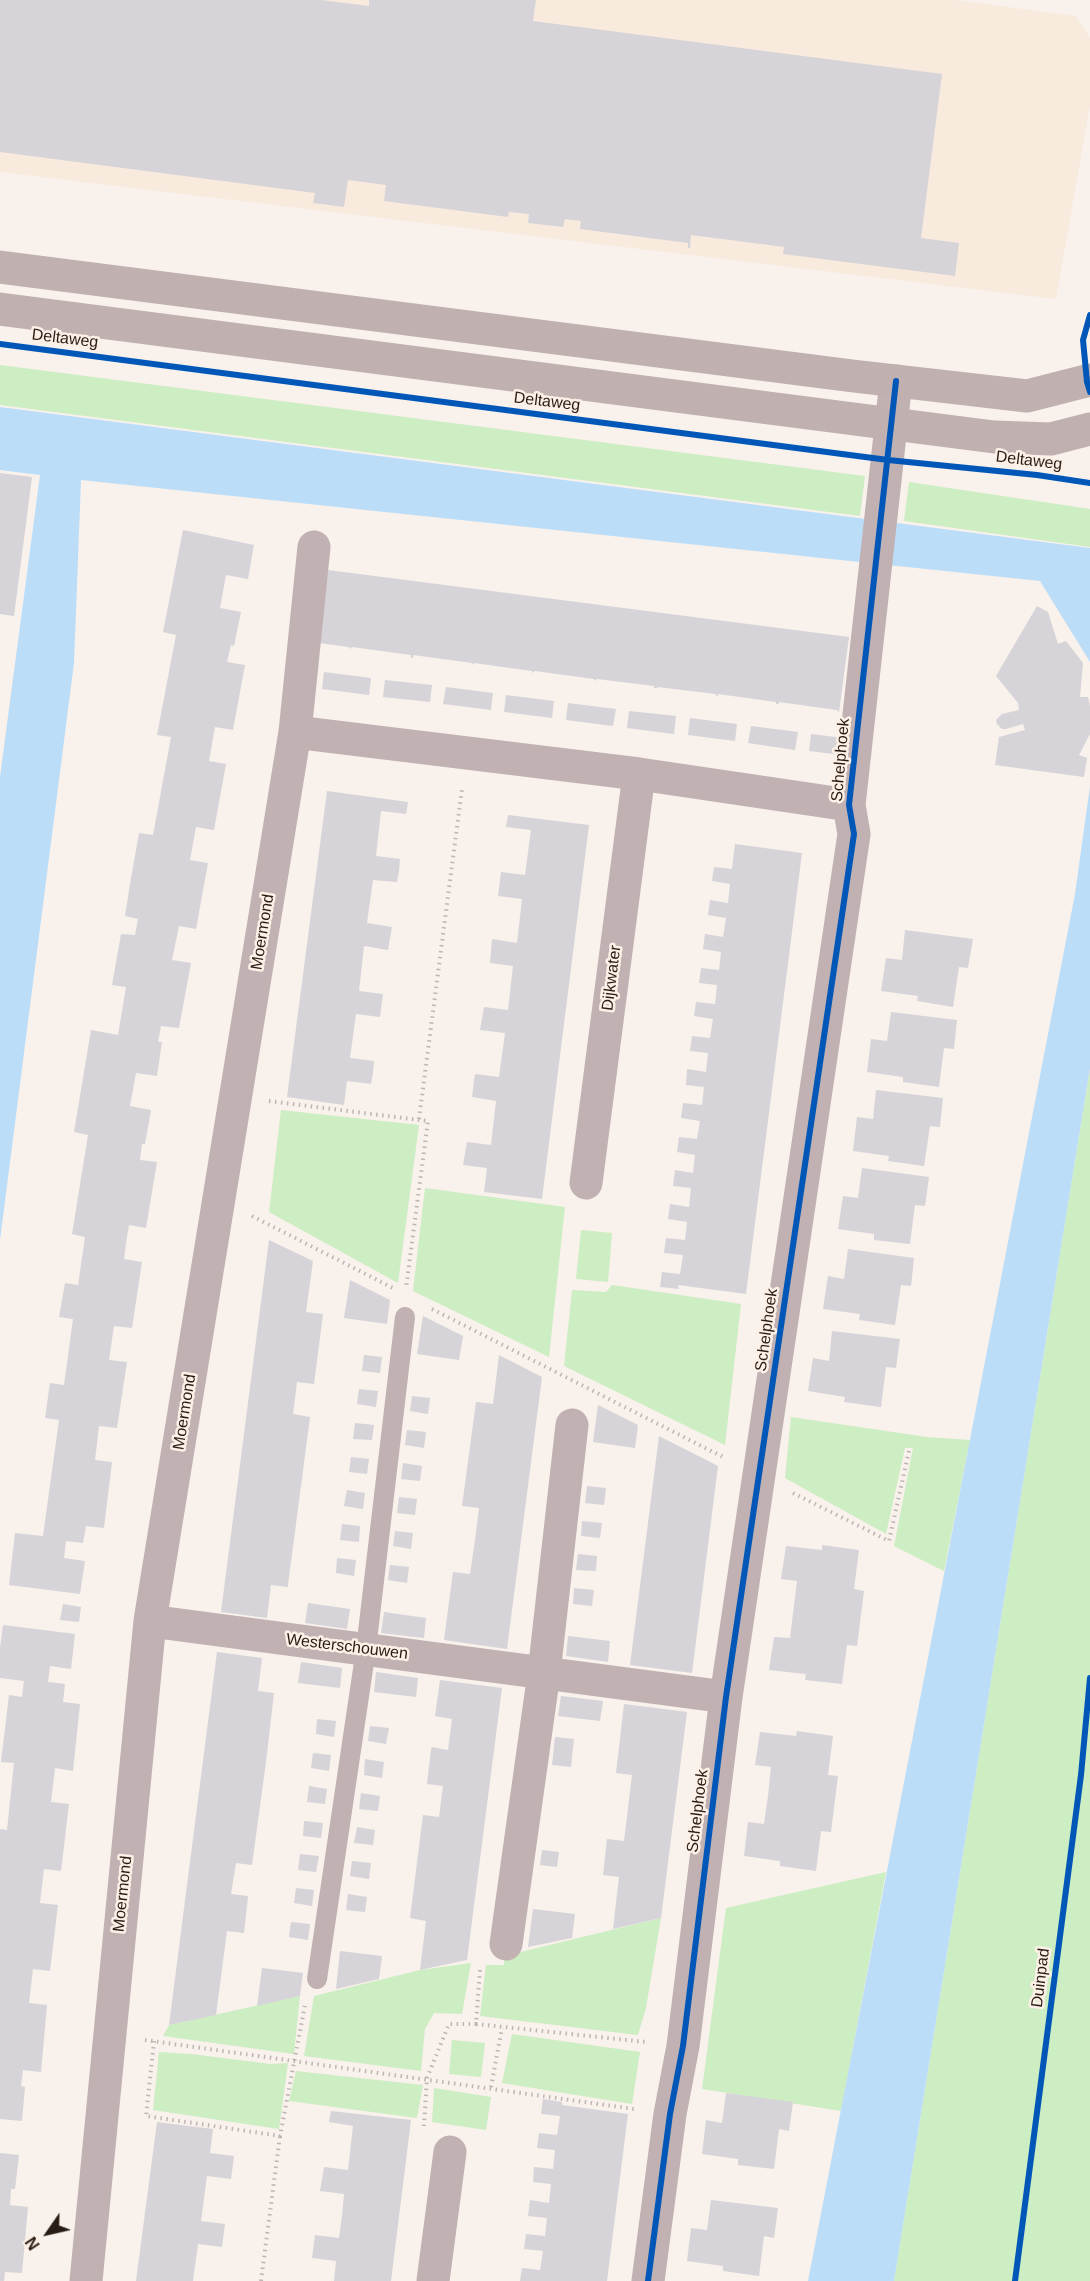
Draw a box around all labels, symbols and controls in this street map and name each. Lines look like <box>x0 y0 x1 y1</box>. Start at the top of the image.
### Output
street label: Deltaweg <box>31 325 99 353</box>
street label: Deltaweg <box>513 388 581 416</box>
street label: Deltaweg <box>995 447 1063 475</box>
street label: Schelphoek <box>828 718 854 802</box>
street label: Moermond <box>248 893 278 971</box>
street label: Dijkwater <box>598 944 626 1012</box>
street label: Schelphoek <box>752 1287 782 1373</box>
street label: Moermond <box>170 1373 200 1451</box>
street label: Westerschouwen <box>285 1630 409 1664</box>
street label: Schelphoek <box>683 1768 713 1854</box>
street label: Moermond <box>109 1855 137 1933</box>
street label: Duinpad <box>1028 1947 1054 2009</box>
north arrow <box>18 2203 78 2263</box>
text: N <box>22 2234 43 2253</box>

